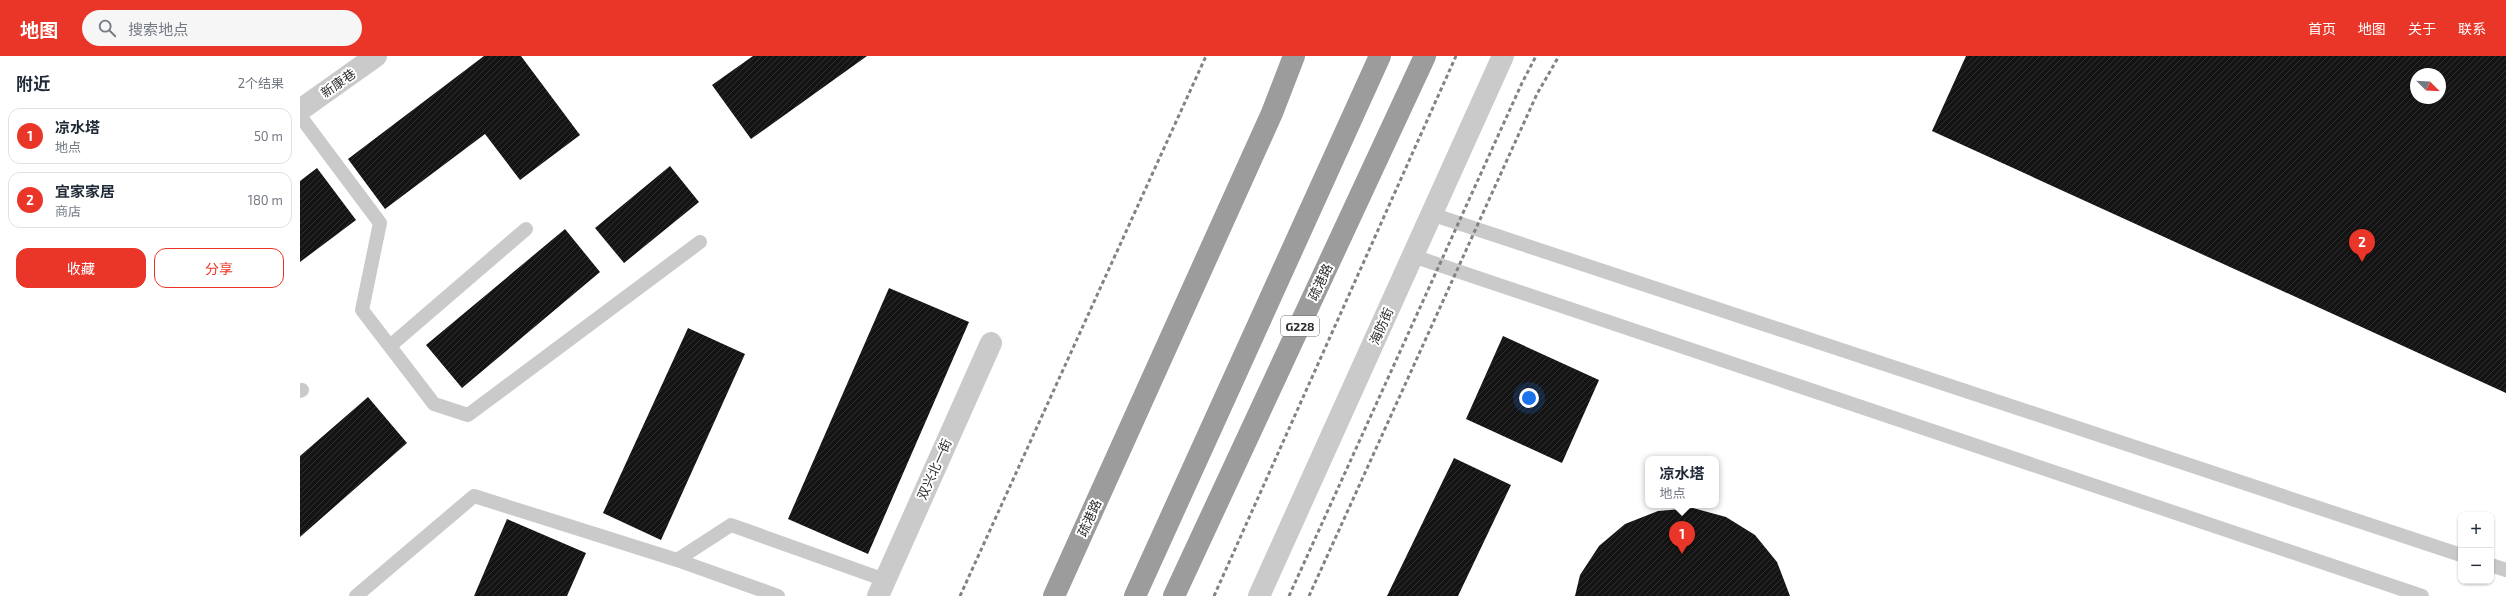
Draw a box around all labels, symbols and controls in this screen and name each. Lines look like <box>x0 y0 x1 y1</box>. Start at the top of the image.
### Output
search box <box>82 10 362 46</box>
icon: search <box>96 17 118 39</box>
text: 地图 <box>20 18 58 41</box>
text: 搜索地点 <box>128 20 188 38</box>
text: 首页 <box>2308 20 2336 37</box>
text: 地图 <box>2358 20 2386 37</box>
text: 关于 <box>2408 20 2436 37</box>
text: 联系 <box>2458 20 2486 37</box>
street label: 新康巷 <box>317 65 359 101</box>
north arrow <box>2410 68 2446 104</box>
text: 附近 <box>16 73 50 93</box>
text: 2个结果 <box>238 75 284 91</box>
text: 凉水塔 <box>55 118 100 136</box>
text: 1 <box>27 128 33 144</box>
text: 50 m <box>254 128 283 144</box>
text: 地点 <box>55 139 81 155</box>
text: 宜家家居 <box>55 182 115 200</box>
text: 2 <box>26 192 34 208</box>
text: 180 m <box>248 192 283 208</box>
text: 商店 <box>55 203 81 219</box>
pin: 2 <box>2349 229 2375 262</box>
button: 收藏 <box>16 248 146 288</box>
button: 分享 <box>154 248 284 288</box>
street label: 疏港路 <box>1305 261 1335 303</box>
street label: 海防街 <box>1366 305 1396 347</box>
road number: G228 <box>1281 316 1319 336</box>
your location <box>1519 388 1539 408</box>
street label: 双兴北一街 <box>913 436 955 502</box>
popup <box>1645 456 1719 508</box>
text: 凉水塔 <box>1659 464 1705 482</box>
text: 地点 <box>1659 485 1686 501</box>
street label: 疏港路 <box>1074 497 1104 539</box>
map controls <box>2458 512 2494 584</box>
button: + <box>2458 512 2494 548</box>
pin: 1 <box>1669 521 1695 554</box>
button: − <box>2458 548 2494 584</box>

